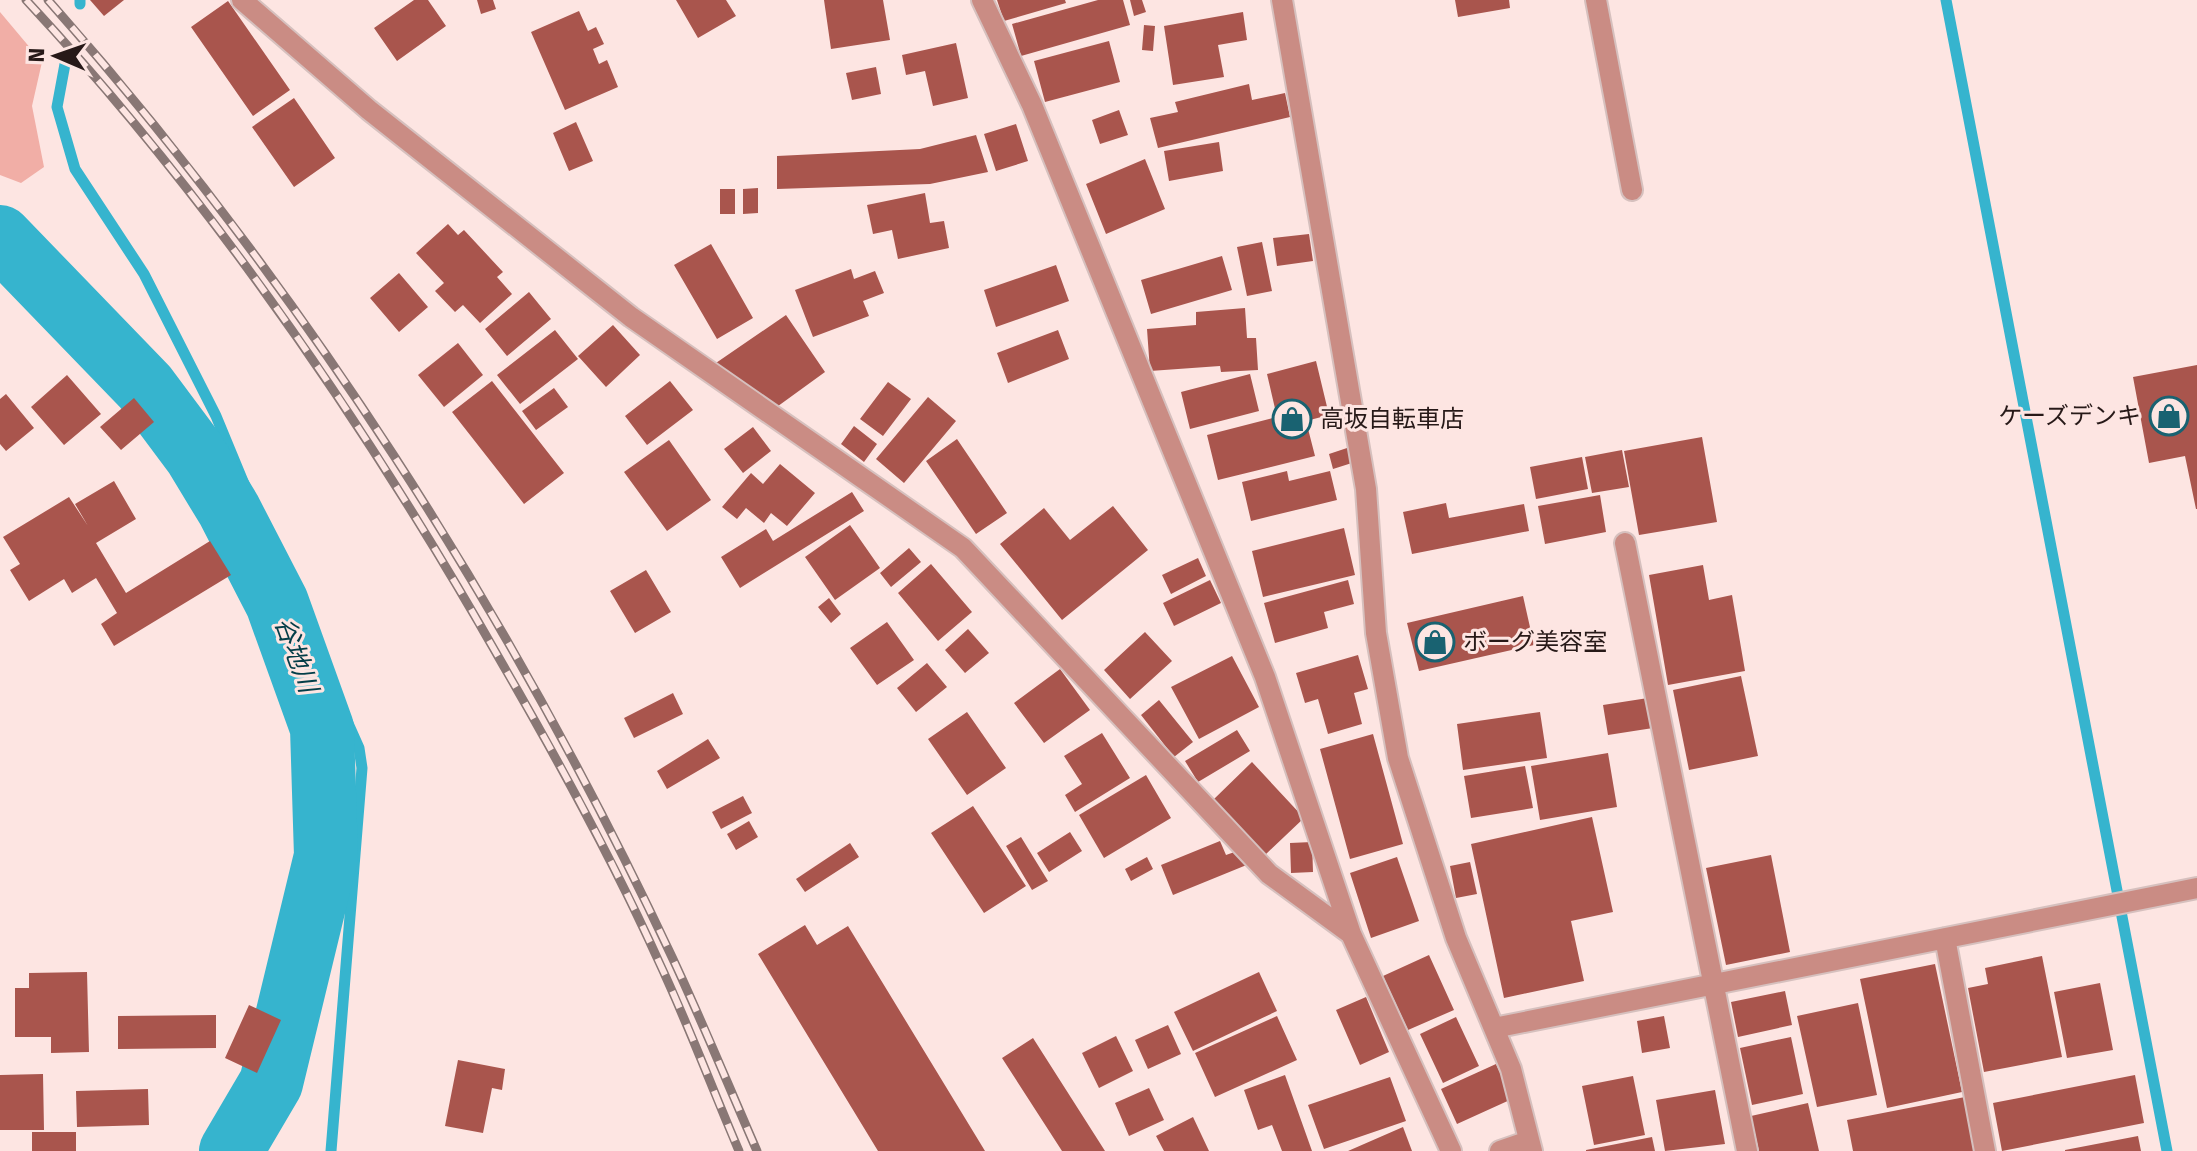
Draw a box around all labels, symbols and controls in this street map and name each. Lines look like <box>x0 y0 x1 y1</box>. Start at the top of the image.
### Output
north arrow <box>16 16 96 96</box>
text: N <box>23 48 50 63</box>
shop icon: ケーズデンキ <box>2148 395 2190 437</box>
shop icon: 高坂自転車店 <box>1271 398 1313 440</box>
place label: ケーズデンキ <box>1998 402 2141 430</box>
place label: 高坂自転車店 <box>1320 405 1464 433</box>
water label: 谷地川 <box>268 613 325 700</box>
shop icon: ボーグ美容室 <box>1414 621 1456 663</box>
place label: ボーグ美容室 <box>1463 628 1607 656</box>

